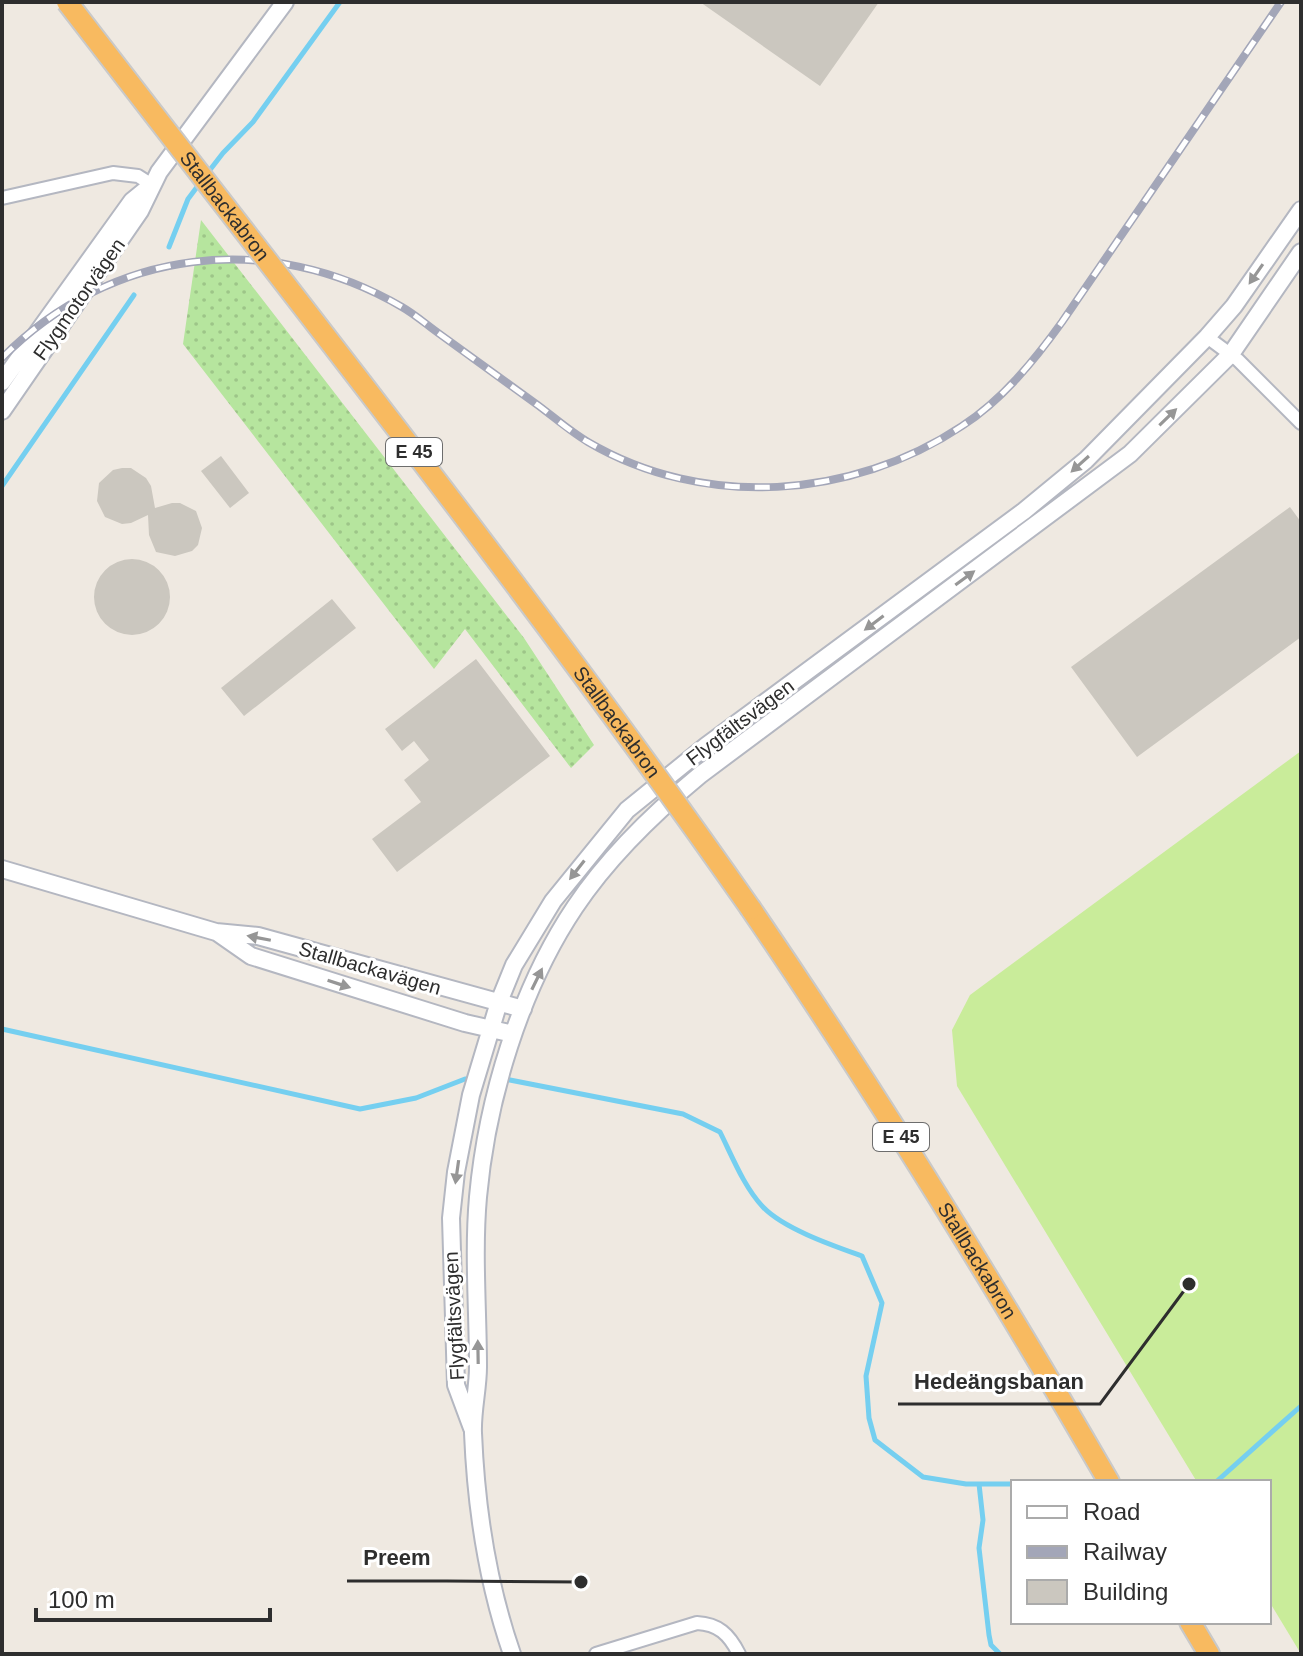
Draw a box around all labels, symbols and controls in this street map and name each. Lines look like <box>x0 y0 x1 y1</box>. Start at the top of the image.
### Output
street label: Stallbackabron <box>176 147 274 265</box>
street label: Flygmotorvägen <box>29 234 129 364</box>
one-way arrow <box>1248 263 1264 285</box>
one-way arrow <box>1158 408 1177 427</box>
road number: E 45 <box>386 438 442 466</box>
one-way arrow <box>1071 455 1090 473</box>
one-way arrow <box>955 571 975 587</box>
one-way arrow <box>864 614 884 630</box>
street label: Stallbackabron <box>569 662 665 782</box>
street label: Flygfältsvägen <box>682 674 798 770</box>
one-way arrow <box>570 860 586 880</box>
one-way arrow <box>246 931 271 943</box>
street label: Stallbackavägen <box>296 937 444 999</box>
one-way arrow <box>530 967 544 990</box>
one-way arrow <box>327 978 351 990</box>
road number: E 45 <box>873 1123 929 1151</box>
one-way arrow <box>450 1160 463 1185</box>
street label: Stallbackabron <box>933 1198 1021 1323</box>
street label: Flygfältsvägen <box>440 1251 468 1381</box>
one-way arrow <box>472 1339 484 1364</box>
callout: Hedeängsbanan <box>898 1358 1100 1404</box>
text: Hedeängsbanan <box>914 1369 1084 1394</box>
legend <box>1011 1480 1271 1624</box>
text: Road <box>1083 1498 1140 1525</box>
callout: Preem <box>347 1535 447 1581</box>
text: Railway <box>1083 1538 1167 1565</box>
text: Preem <box>363 1545 431 1570</box>
scale bar <box>36 1572 270 1622</box>
text: Building <box>1083 1578 1168 1605</box>
text: 100 m <box>48 1586 115 1613</box>

